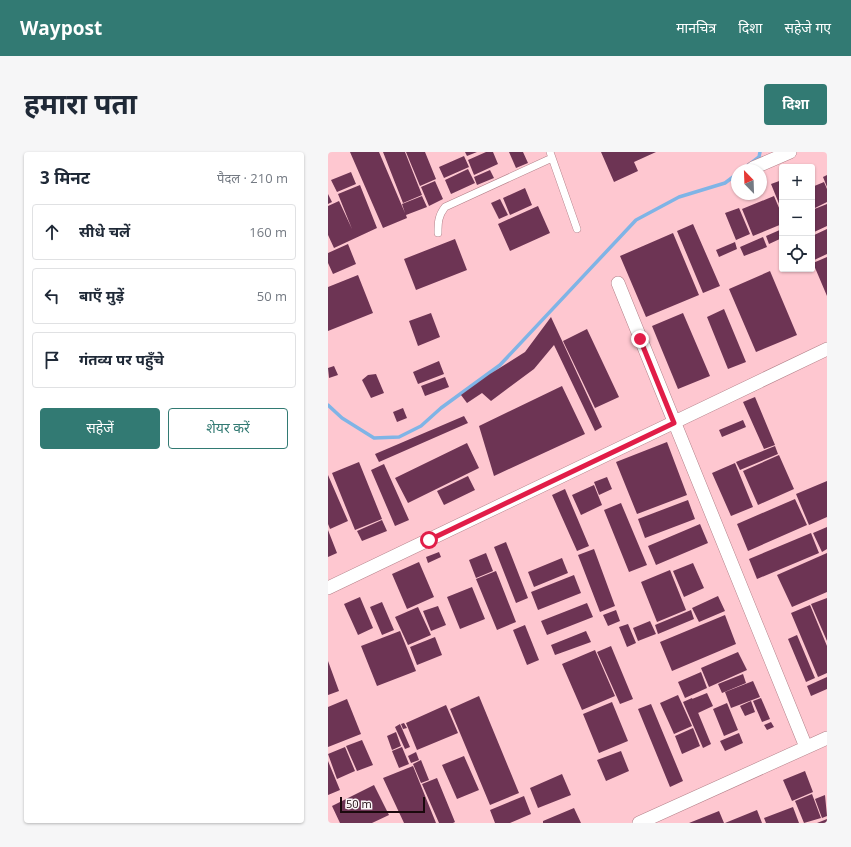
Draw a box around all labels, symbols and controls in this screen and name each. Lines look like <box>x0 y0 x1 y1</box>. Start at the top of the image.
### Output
text: Waypost <box>20 15 102 41</box>
text: मानचित्र <box>676 18 716 37</box>
text: दिशा <box>738 18 762 37</box>
text: सहेजे गए <box>784 18 831 37</box>
text: हमारा पता <box>24 84 137 122</box>
button: दिशा <box>764 84 827 125</box>
north arrow <box>731 164 767 200</box>
map controls <box>779 164 815 272</box>
button: + <box>779 164 815 200</box>
text: 3 मिनट <box>40 166 90 189</box>
text: पैदल · 210 m <box>217 169 288 187</box>
button: − <box>779 200 815 236</box>
icon: ahead <box>41 221 63 243</box>
text: सीधे चलें <box>79 221 130 241</box>
text: 160 m <box>249 223 287 241</box>
button: locate <box>779 236 815 272</box>
icon: left <box>41 285 63 307</box>
text: बाएँ मुड़ें <box>79 285 124 305</box>
text: 50 m <box>257 287 287 305</box>
route end <box>631 330 649 348</box>
icon: arrive <box>41 349 63 371</box>
text: गंतव्य पर पहुँचे <box>79 349 164 369</box>
button: सहेजें <box>40 408 160 449</box>
button: शेयर करें <box>168 408 288 449</box>
route start <box>420 531 438 549</box>
scale bar <box>340 795 425 814</box>
text: 50 m <box>346 796 372 811</box>

